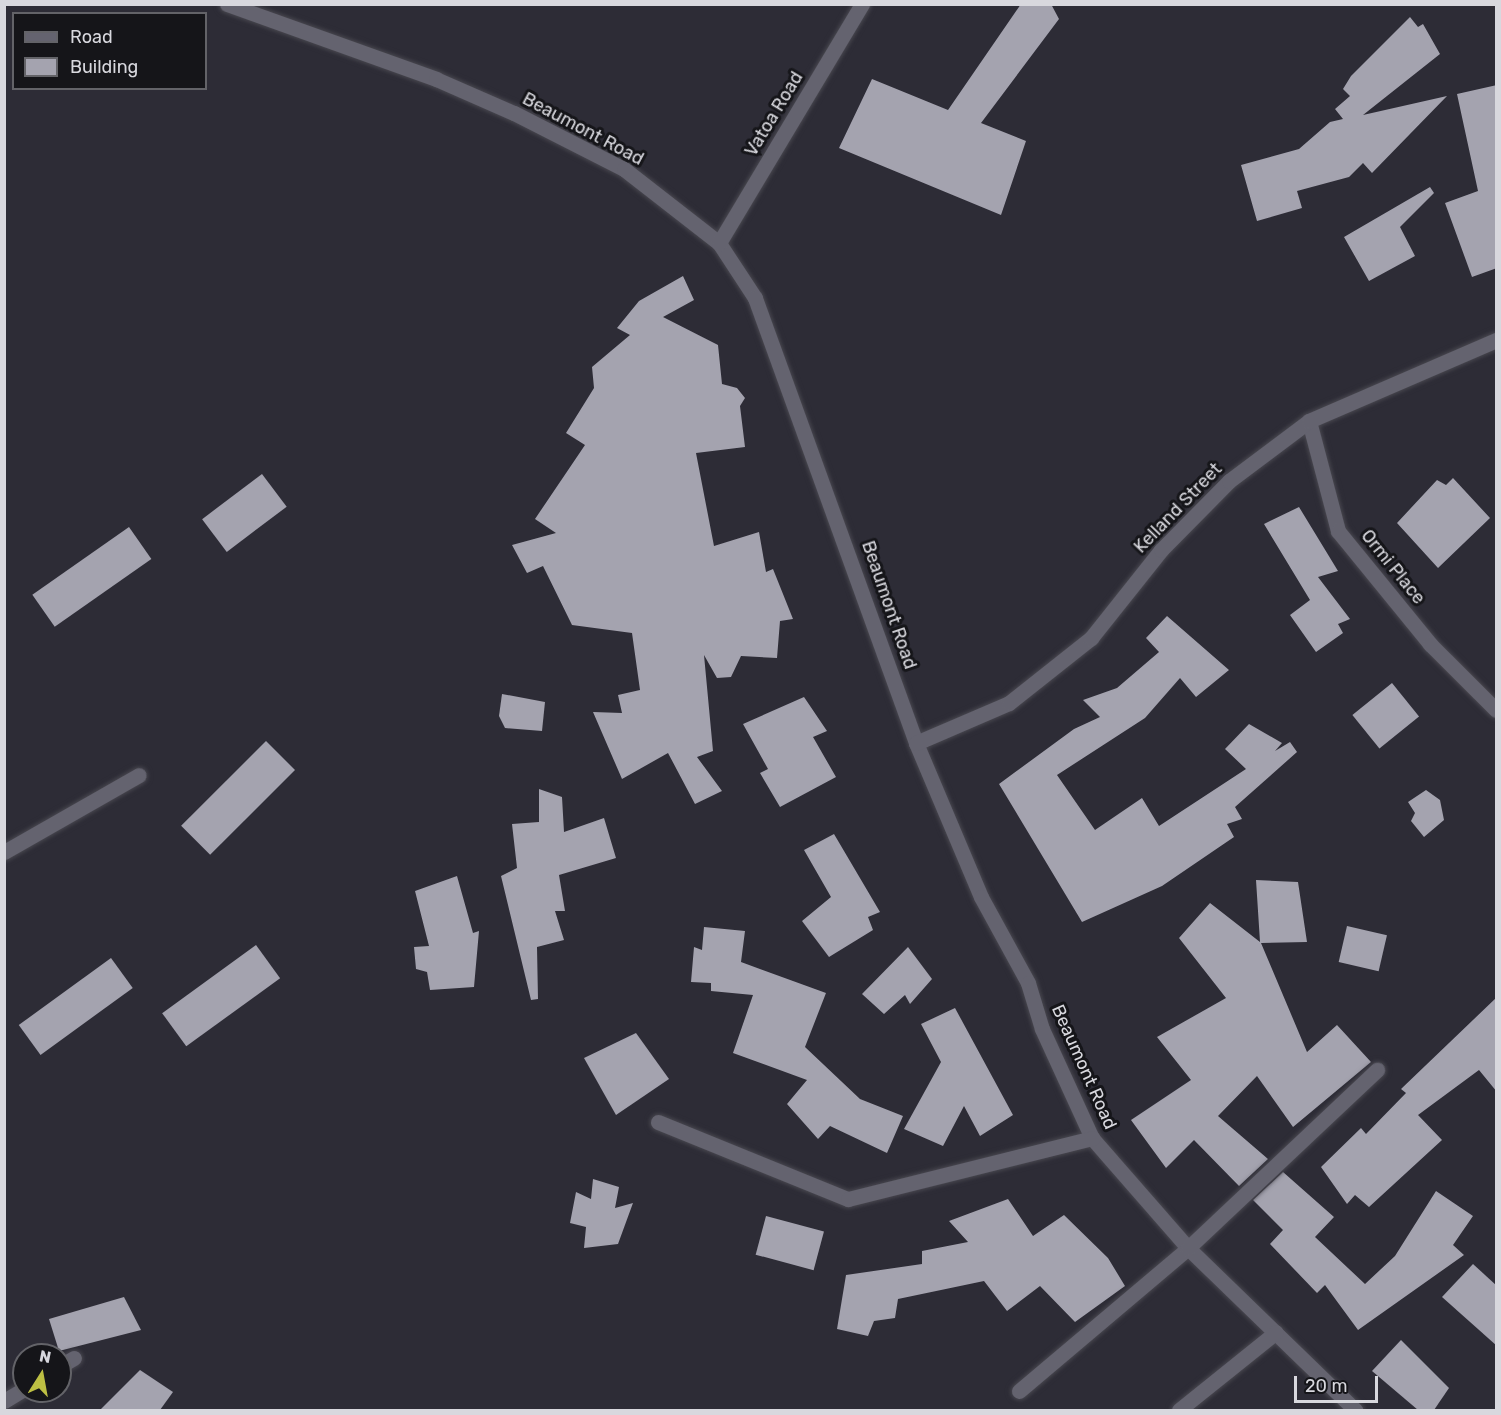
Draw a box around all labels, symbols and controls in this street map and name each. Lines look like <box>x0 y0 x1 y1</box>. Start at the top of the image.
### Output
legend <box>12 12 207 90</box>
text: Road <box>70 26 113 48</box>
text: Building <box>70 56 138 78</box>
street label: Vatoa Road <box>740 68 808 160</box>
street label: Beaumont Road <box>519 88 647 170</box>
street label: Kelland Street <box>1130 458 1226 558</box>
street label: Ormi Place <box>1356 525 1430 609</box>
street label: Beaumont Road <box>857 538 921 672</box>
street label: Beaumont Road <box>1047 1001 1121 1133</box>
north arrow <box>12 1343 72 1403</box>
text: N <box>38 1346 53 1367</box>
scale bar <box>1297 1364 1381 1402</box>
text: 20 m <box>1305 1375 1347 1397</box>

